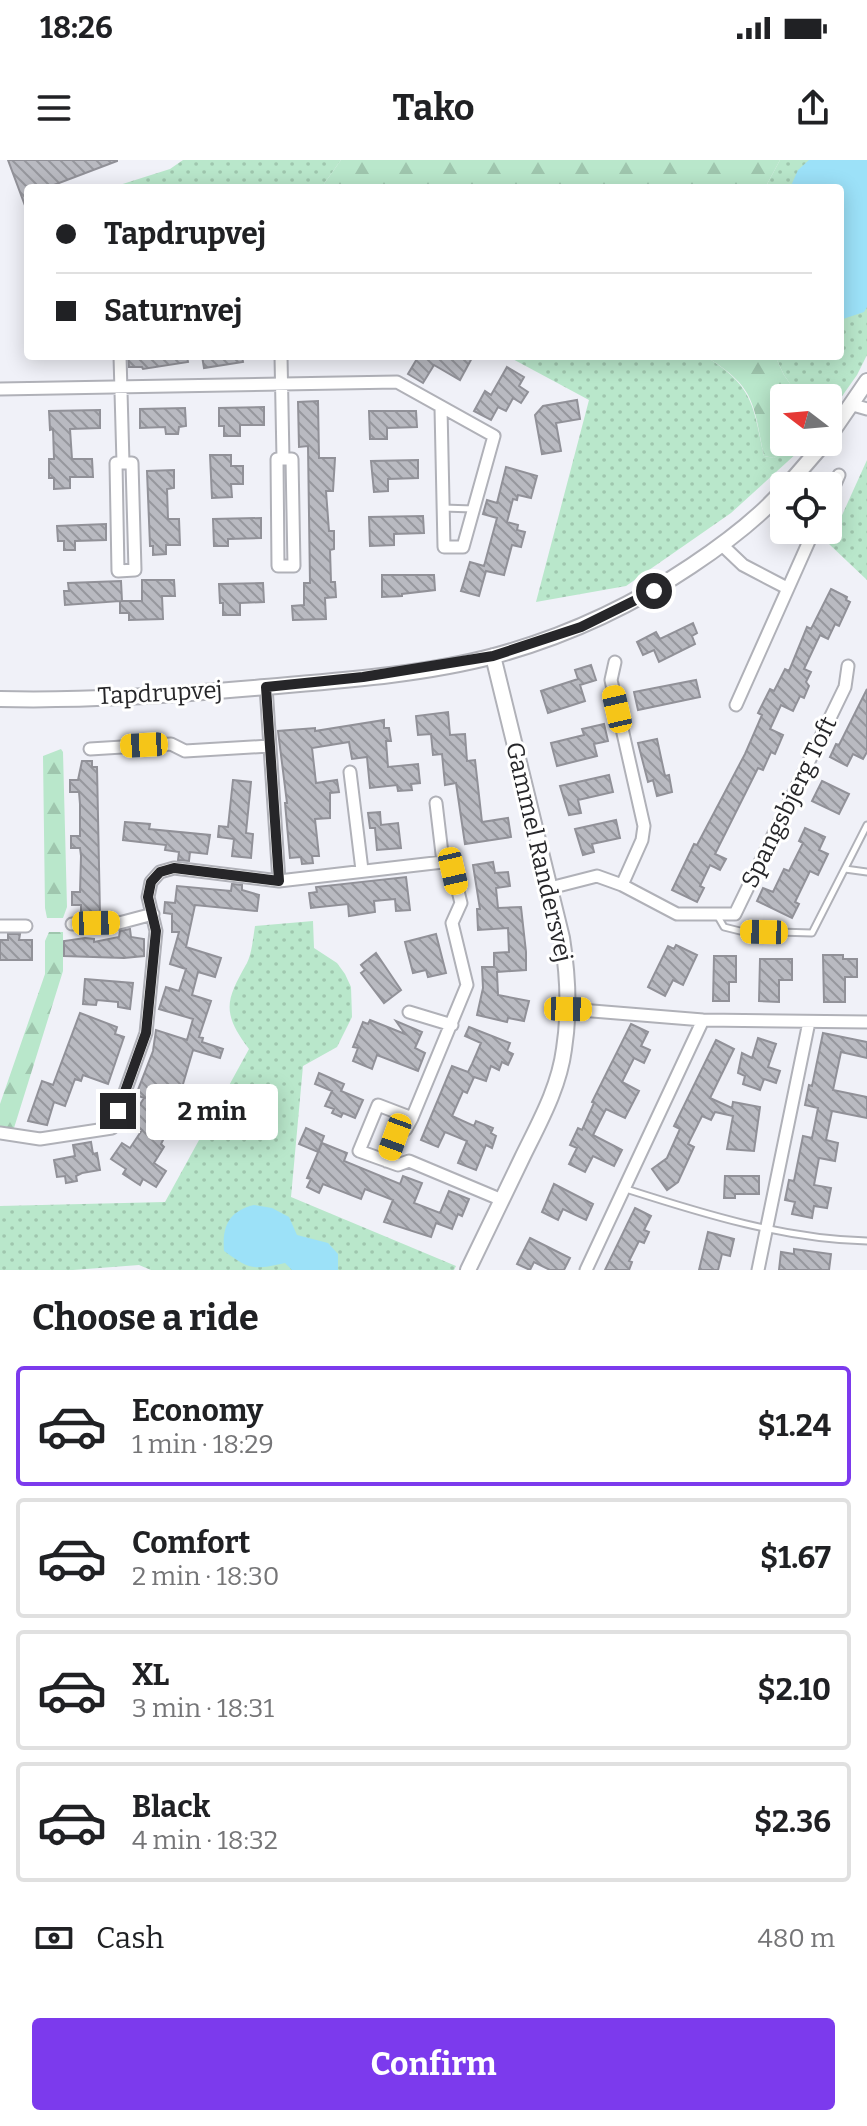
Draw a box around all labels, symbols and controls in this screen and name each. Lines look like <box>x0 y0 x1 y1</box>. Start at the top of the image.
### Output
text: 18:26 <box>40 10 113 46</box>
icon: menu <box>32 86 76 130</box>
text: Tako <box>393 86 474 130</box>
icon: share <box>791 86 835 130</box>
text: Tapdrupvej <box>104 216 266 252</box>
text: Saturnvej <box>104 293 243 329</box>
north arrow <box>770 384 842 456</box>
map controls <box>770 384 842 544</box>
button: locate <box>770 472 842 544</box>
route start <box>636 573 672 609</box>
street label: Tapdrupvej <box>97 676 223 710</box>
car <box>600 683 634 735</box>
street label: Spangsbjerg Toft <box>736 712 843 892</box>
car <box>119 732 169 758</box>
street label: Gammel Randersvej <box>500 739 578 965</box>
car <box>436 845 470 897</box>
car <box>72 911 120 935</box>
car <box>740 920 788 944</box>
car <box>544 997 592 1021</box>
callout: 2 min <box>146 1083 278 1139</box>
route end <box>100 1093 136 1129</box>
text: 2 min <box>177 1096 247 1127</box>
car <box>376 1110 414 1164</box>
text: Choose a ride <box>32 1296 259 1340</box>
icon: car <box>36 1390 108 1462</box>
text: Economy <box>132 1393 263 1429</box>
text: $1.24 <box>758 1408 831 1444</box>
text: 1 min · 18:29 <box>132 1429 274 1460</box>
icon: car <box>36 1522 108 1594</box>
text: Comfort <box>132 1525 250 1561</box>
text: $1.67 <box>760 1540 831 1576</box>
text: 2 min · 18:30 <box>132 1561 279 1592</box>
icon: car <box>36 1654 108 1726</box>
text: XL <box>132 1657 169 1693</box>
text: $2.10 <box>758 1672 831 1708</box>
text: 3 min · 18:31 <box>132 1693 274 1724</box>
icon: car <box>36 1786 108 1858</box>
text: Black <box>132 1789 210 1825</box>
text: $2.36 <box>754 1804 831 1840</box>
text: 4 min · 18:32 <box>132 1825 278 1856</box>
icon: cash <box>32 1916 76 1960</box>
text: Cash <box>96 1920 164 1956</box>
text: 480 m <box>758 1923 835 1954</box>
button: Confirm <box>32 2018 835 2110</box>

